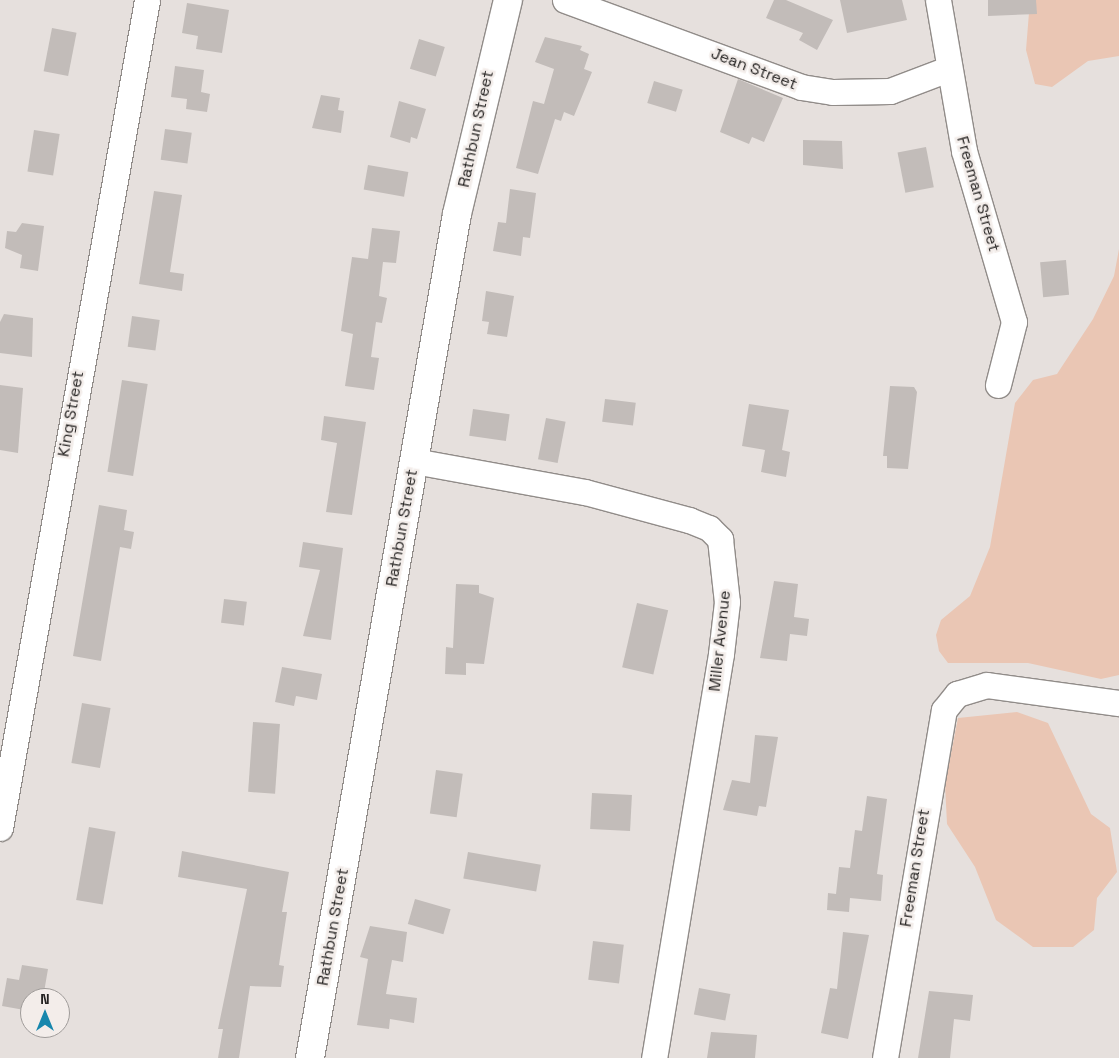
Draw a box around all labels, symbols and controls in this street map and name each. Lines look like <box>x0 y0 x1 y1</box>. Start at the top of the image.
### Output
street label: Jean Street <box>708 44 800 94</box>
street label: Rathbun Street <box>454 69 498 189</box>
street label: Freeman Street <box>952 134 1004 254</box>
street label: King Street <box>54 370 88 458</box>
street label: Rathbun Street <box>382 468 422 588</box>
street label: Miller Avenue <box>705 589 735 693</box>
street label: Freeman Street <box>896 808 934 928</box>
street label: Rathbun Street <box>313 867 353 987</box>
north arrow <box>20 988 70 1038</box>
text: N <box>40 990 50 1008</box>

